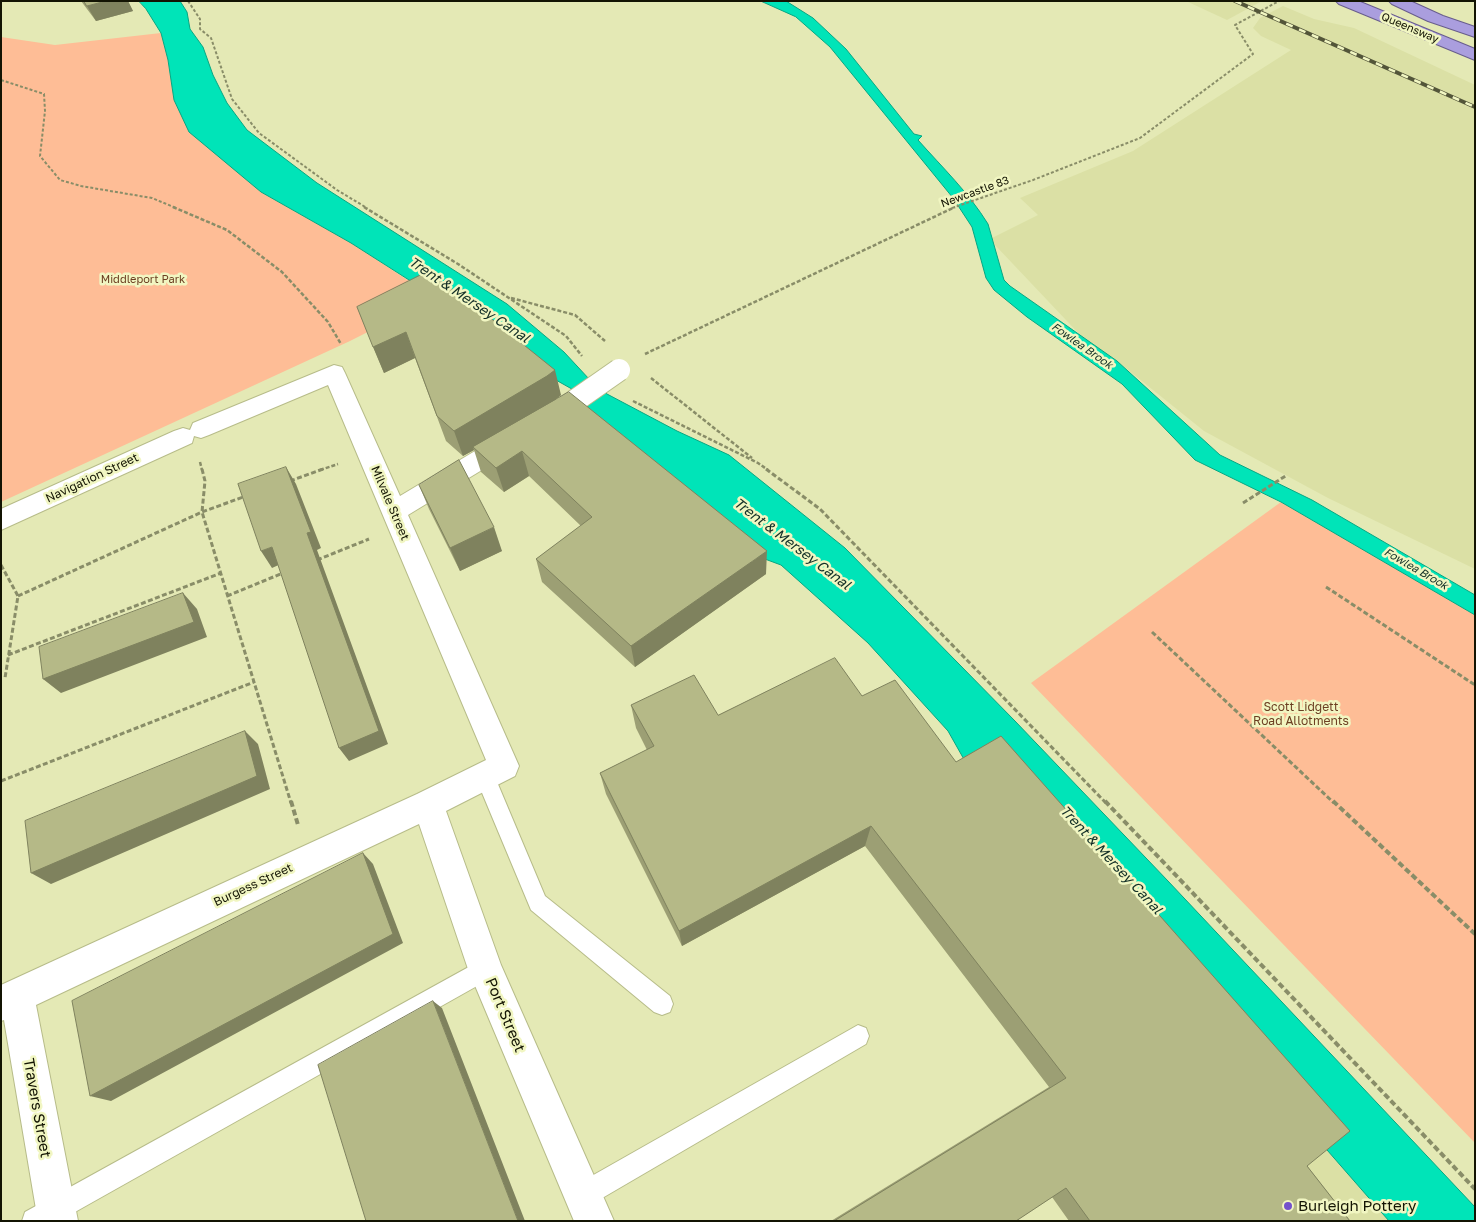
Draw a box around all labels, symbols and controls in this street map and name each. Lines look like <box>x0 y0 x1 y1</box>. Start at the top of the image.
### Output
street label: Queensway <box>1379 10 1441 46</box>
street label: Newcastle 83 <box>939 174 1011 210</box>
water label: Trent & Mersey Canal <box>405 253 533 347</box>
park label: Middleport Park <box>101 273 185 287</box>
water label: Fowlea Brook <box>1049 320 1115 372</box>
street label: Navigation Street <box>43 450 141 506</box>
street label: Milvale Street <box>368 464 412 542</box>
water label: Trent & Mersey Canal <box>730 495 854 593</box>
water label: Fowlea Brook <box>1382 545 1450 593</box>
park label: Scott Lidgett Road Allotments <box>1253 700 1349 728</box>
water label: Trent & Mersey Canal <box>1056 802 1166 918</box>
street label: Burgess Street <box>211 860 295 910</box>
street label: Port Street <box>481 975 529 1055</box>
street label: Travers Street <box>19 1057 55 1159</box>
place label: Burleigh Pottery <box>1298 1197 1416 1215</box>
marker: Burleigh Pottery <box>1282 1200 1294 1212</box>

